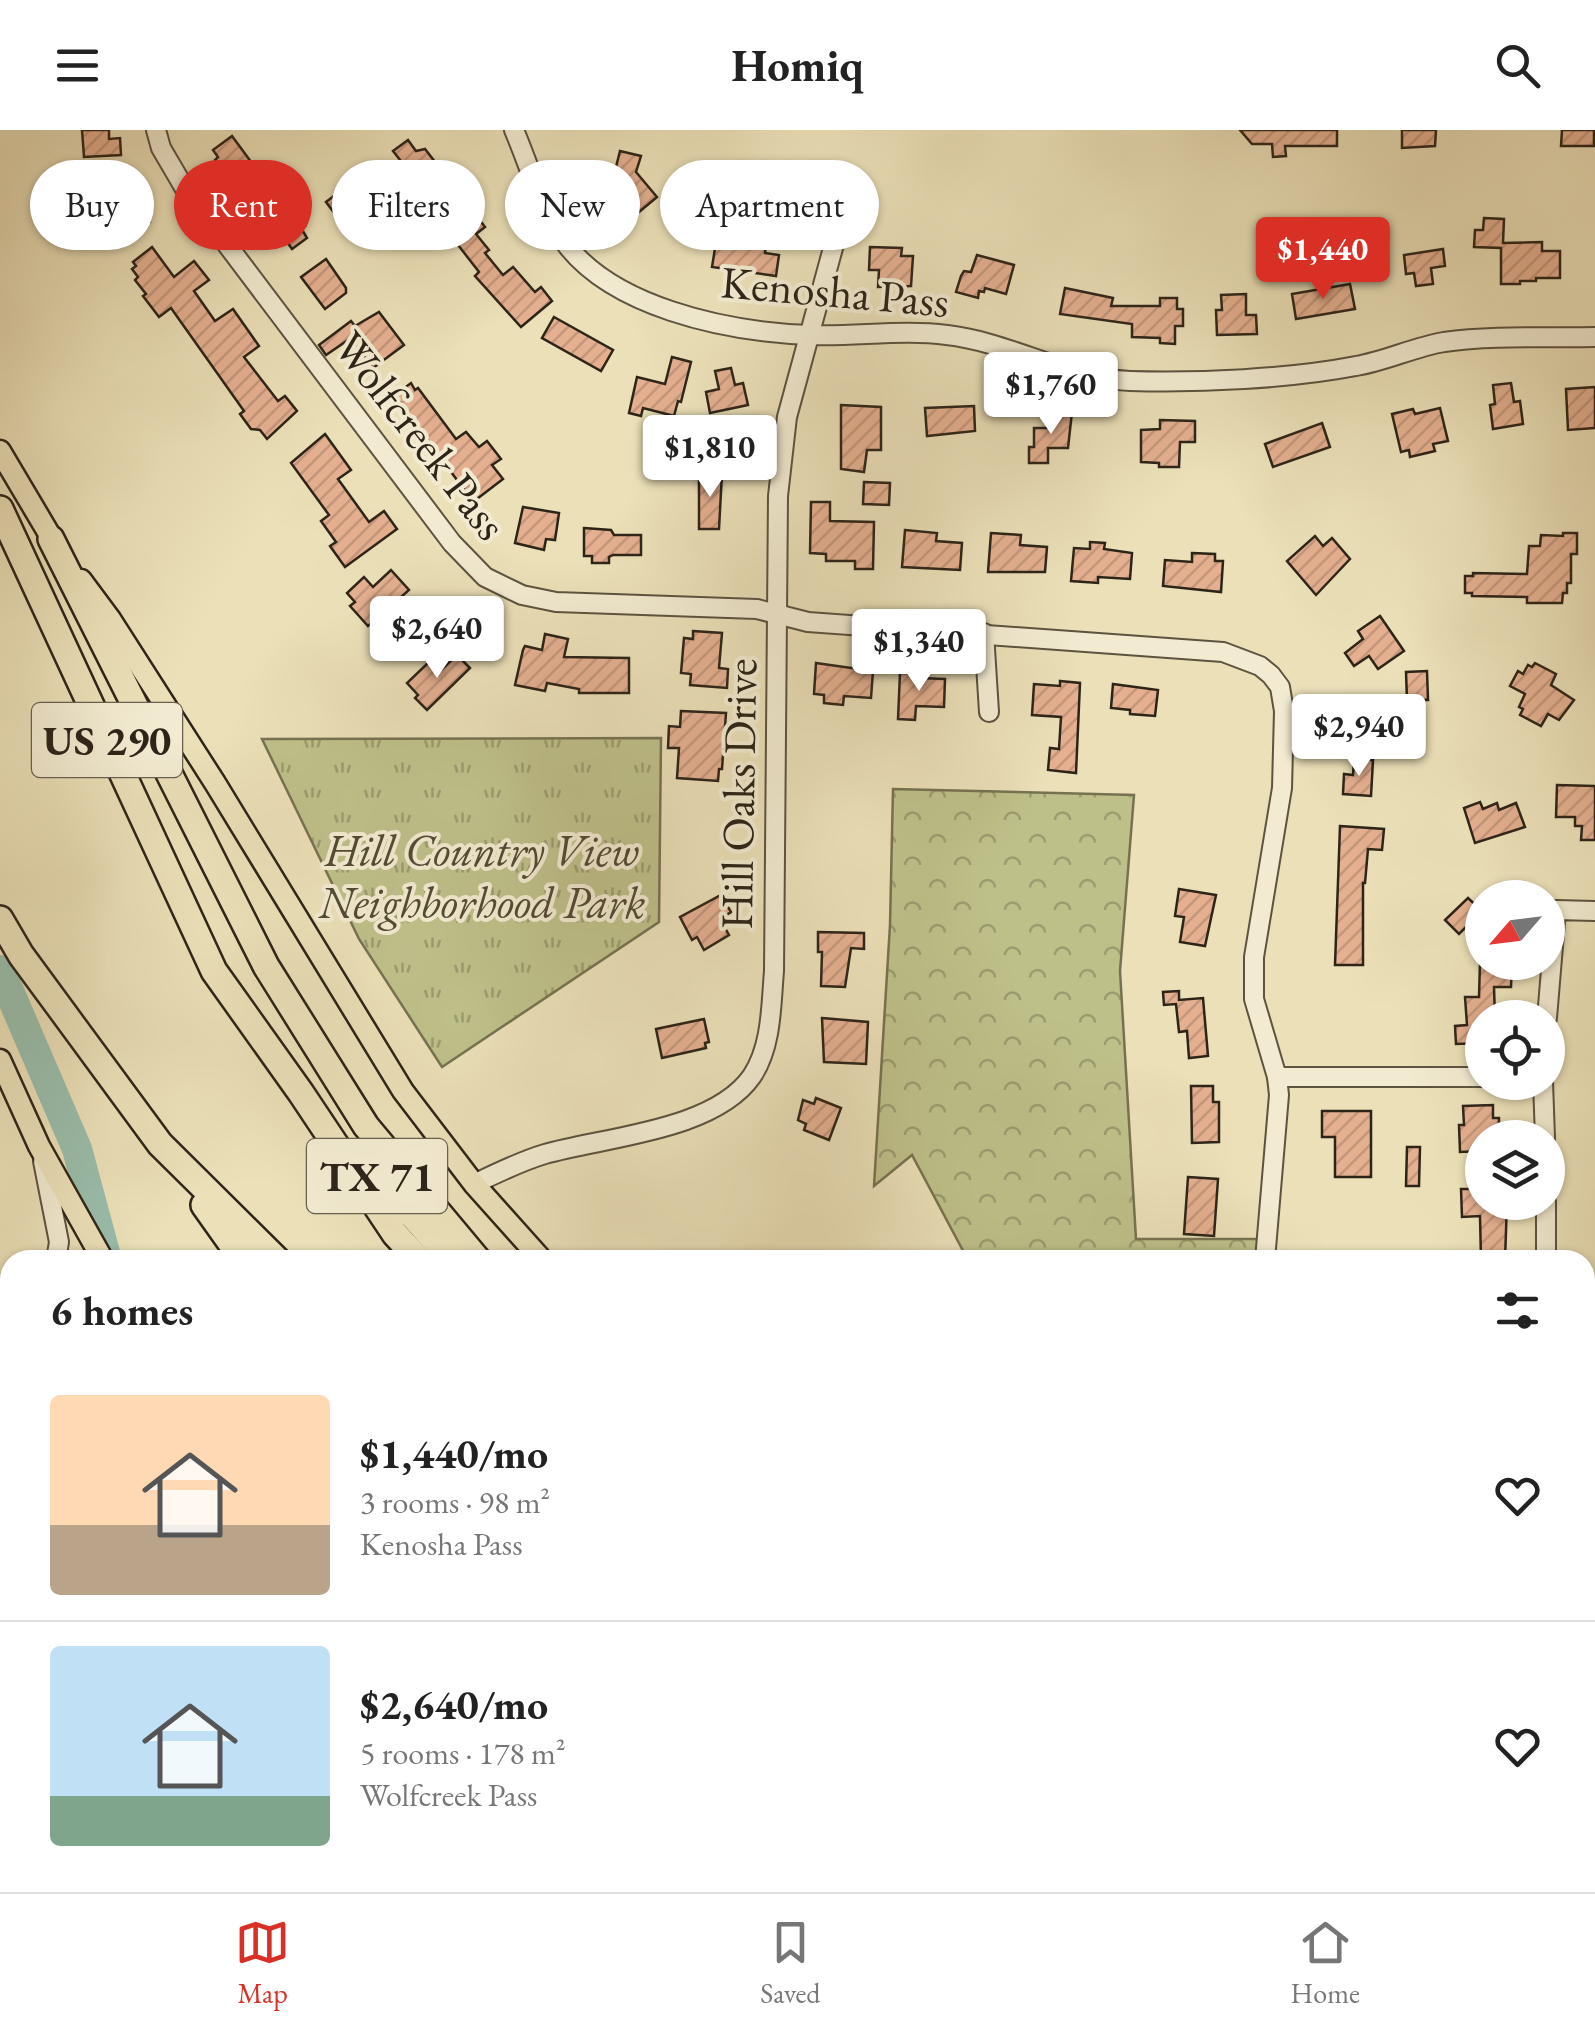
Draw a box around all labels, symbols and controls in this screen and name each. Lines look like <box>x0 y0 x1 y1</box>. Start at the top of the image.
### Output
text: Homiq <box>731 36 864 94</box>
icon: menu <box>50 38 105 93</box>
icon: search <box>1490 38 1545 93</box>
chip: Buy <box>30 160 154 250</box>
chip: Rent <box>174 160 312 250</box>
chip: Filters <box>332 160 485 250</box>
chip: New <box>505 160 640 250</box>
chip: Apartment <box>660 160 879 250</box>
pin: $1,440 <box>1242 217 1404 302</box>
text: $1,440 <box>1278 228 1368 270</box>
street label: Kenosha Pass <box>719 252 951 330</box>
street label: Wolfcreek Pass <box>321 319 521 551</box>
pin: $1,760 <box>970 352 1132 437</box>
text: $1,760 <box>1006 363 1096 405</box>
pin: $1,810 <box>629 415 791 500</box>
text: $1,810 <box>665 426 755 468</box>
pin: $2,640 <box>356 596 518 681</box>
text: $2,640 <box>392 607 482 649</box>
pin: $1,340 <box>838 609 1000 694</box>
text: $1,340 <box>874 620 964 662</box>
street label: Hill Oaks Drive <box>707 658 769 930</box>
pin: $2,940 <box>1278 694 1440 779</box>
road number: US 290 <box>32 703 182 777</box>
text: $2,940 <box>1314 705 1404 747</box>
park label: Hill Country View Neighborhood Park <box>317 821 646 931</box>
north arrow <box>1465 880 1565 980</box>
map controls <box>1465 880 1565 1220</box>
button: locate <box>1465 1000 1565 1100</box>
button: layers <box>1465 1120 1565 1220</box>
road number: TX 71 <box>307 1139 447 1213</box>
text: 6 homes <box>50 1283 193 1338</box>
icon: filters <box>1490 1283 1545 1338</box>
text: $1,440/mo <box>360 1426 548 1481</box>
icon: home <box>130 1435 250 1555</box>
icon: heart <box>1490 1468 1545 1523</box>
text: 3 rooms · 98 m² <box>360 1481 550 1523</box>
text: Kenosha Pass <box>360 1523 523 1565</box>
text: $2,640/mo <box>360 1677 548 1732</box>
icon: home <box>130 1686 250 1806</box>
icon: heart <box>1490 1719 1545 1774</box>
text: 5 rooms · 178 m² <box>360 1732 566 1774</box>
text: Wolfcreek Pass <box>360 1774 537 1816</box>
tab: Map <box>235 1915 290 2011</box>
tab: Saved <box>760 1915 820 2011</box>
tab: Home <box>1291 1915 1360 2011</box>

